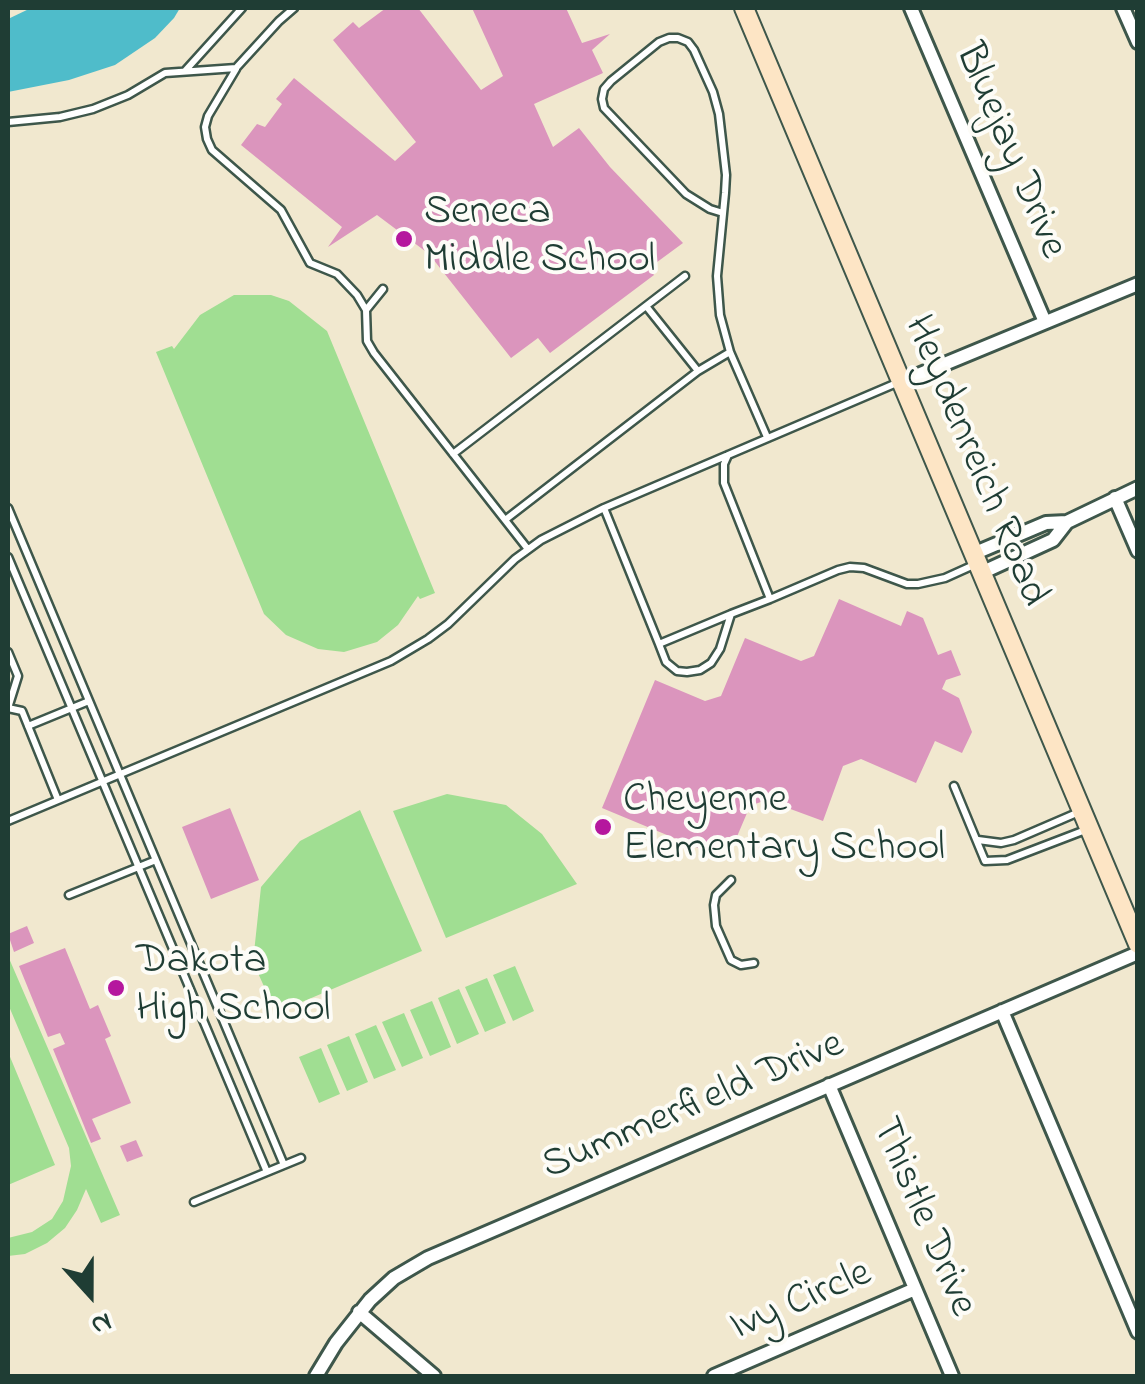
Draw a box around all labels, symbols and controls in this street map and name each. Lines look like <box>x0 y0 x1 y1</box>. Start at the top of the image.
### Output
street label: Bluejay Drive <box>940 37 1076 267</box>
place label: Seneca Middle School <box>424 190 656 288</box>
marker: Seneca Middle School <box>393 228 415 250</box>
street label: Heydenreich Road <box>889 309 1057 615</box>
place label: Cheyenne Elementary School <box>623 778 945 876</box>
marker: Cheyenne Elementary School <box>592 816 614 838</box>
place label: Dakota High School <box>136 939 331 1038</box>
marker: Dakota High School <box>105 977 127 999</box>
street label: Summerfield Drive <box>536 1022 852 1194</box>
street label: Thistle Drive <box>857 1111 985 1325</box>
north arrow <box>40 1244 140 1344</box>
street label: Ivy Circle <box>724 1251 880 1355</box>
text: N <box>85 1300 117 1345</box>

